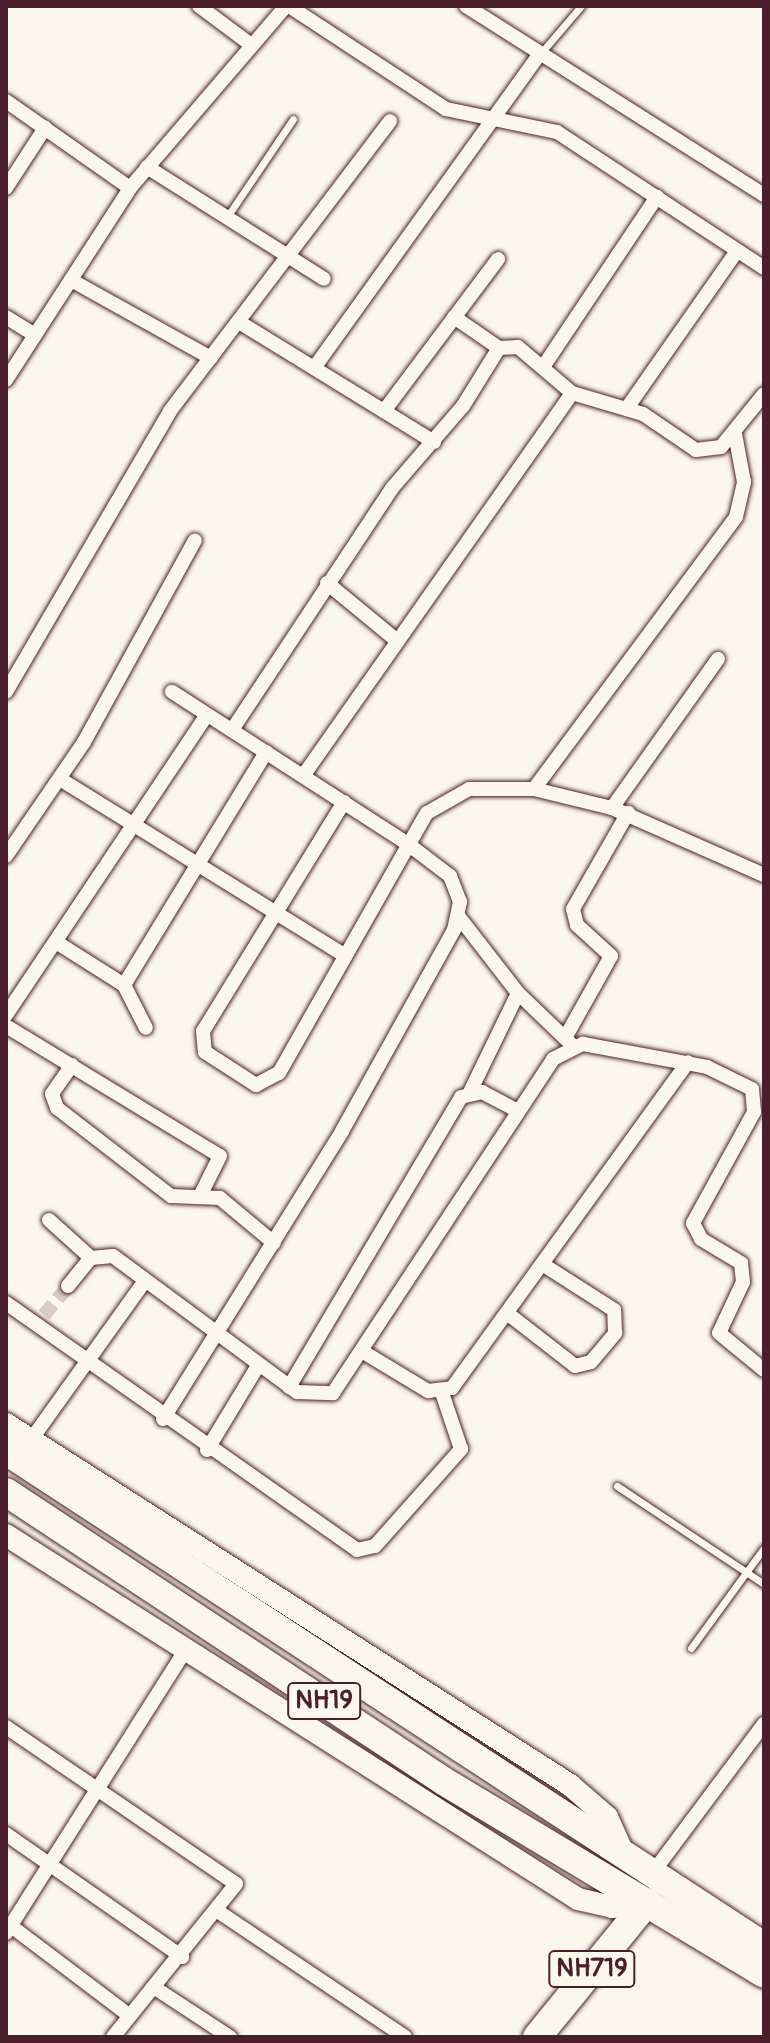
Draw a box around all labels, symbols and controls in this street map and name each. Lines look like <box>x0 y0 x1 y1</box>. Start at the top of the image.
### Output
road number: NH19 <box>286 1679 362 1723</box>
road number: NH719 <box>548 1947 636 1991</box>

